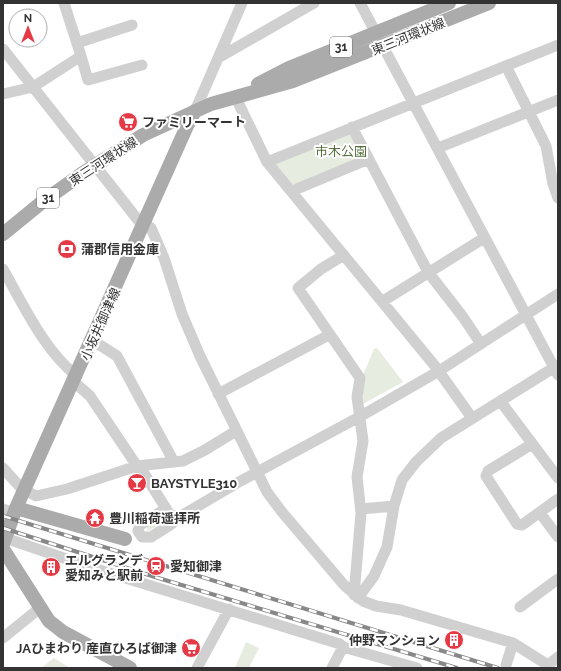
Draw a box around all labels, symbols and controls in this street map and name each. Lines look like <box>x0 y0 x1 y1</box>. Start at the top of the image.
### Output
north arrow <box>8 8 48 48</box>
text: N <box>24 12 32 25</box>
street label: 東三河環状線 <box>369 15 447 58</box>
road number: 31 <box>330 37 352 57</box>
supermarket icon: ファミリーマート <box>117 111 139 133</box>
place label: ファミリーマート <box>142 115 246 130</box>
street label: 東三河環状線 <box>66 134 140 189</box>
park label: 市木公園 <box>315 144 367 159</box>
road number: 31 <box>37 188 59 208</box>
bank icon: 蒲郡信用金庫 <box>56 238 78 260</box>
place label: 蒲郡信用金庫 <box>81 242 159 257</box>
street label: 小坂井御津線 <box>78 286 123 363</box>
bar icon: BAYSTYLE310 <box>126 472 148 494</box>
place label: BAYSTYLE310 <box>151 476 237 491</box>
temple icon: 豊川稲荷遥拝所 <box>84 507 106 529</box>
place label: 豊川稲荷遥拝所 <box>109 511 200 526</box>
place label: エルグランデ 愛知みと駅前 <box>65 553 143 583</box>
station icon: 愛知御津 <box>145 555 167 577</box>
building icon: エルグランデ 愛知みと駅前 <box>40 556 62 578</box>
place label: 愛知御津 <box>170 559 222 574</box>
building icon: 仲野マンション <box>443 629 465 651</box>
place label: 仲野マンション <box>349 633 440 648</box>
supermarket icon: JAひまわり 産直ひろば御津 <box>180 637 202 659</box>
place label: JAひまわり 産直ひろば御津 <box>16 641 177 656</box>

